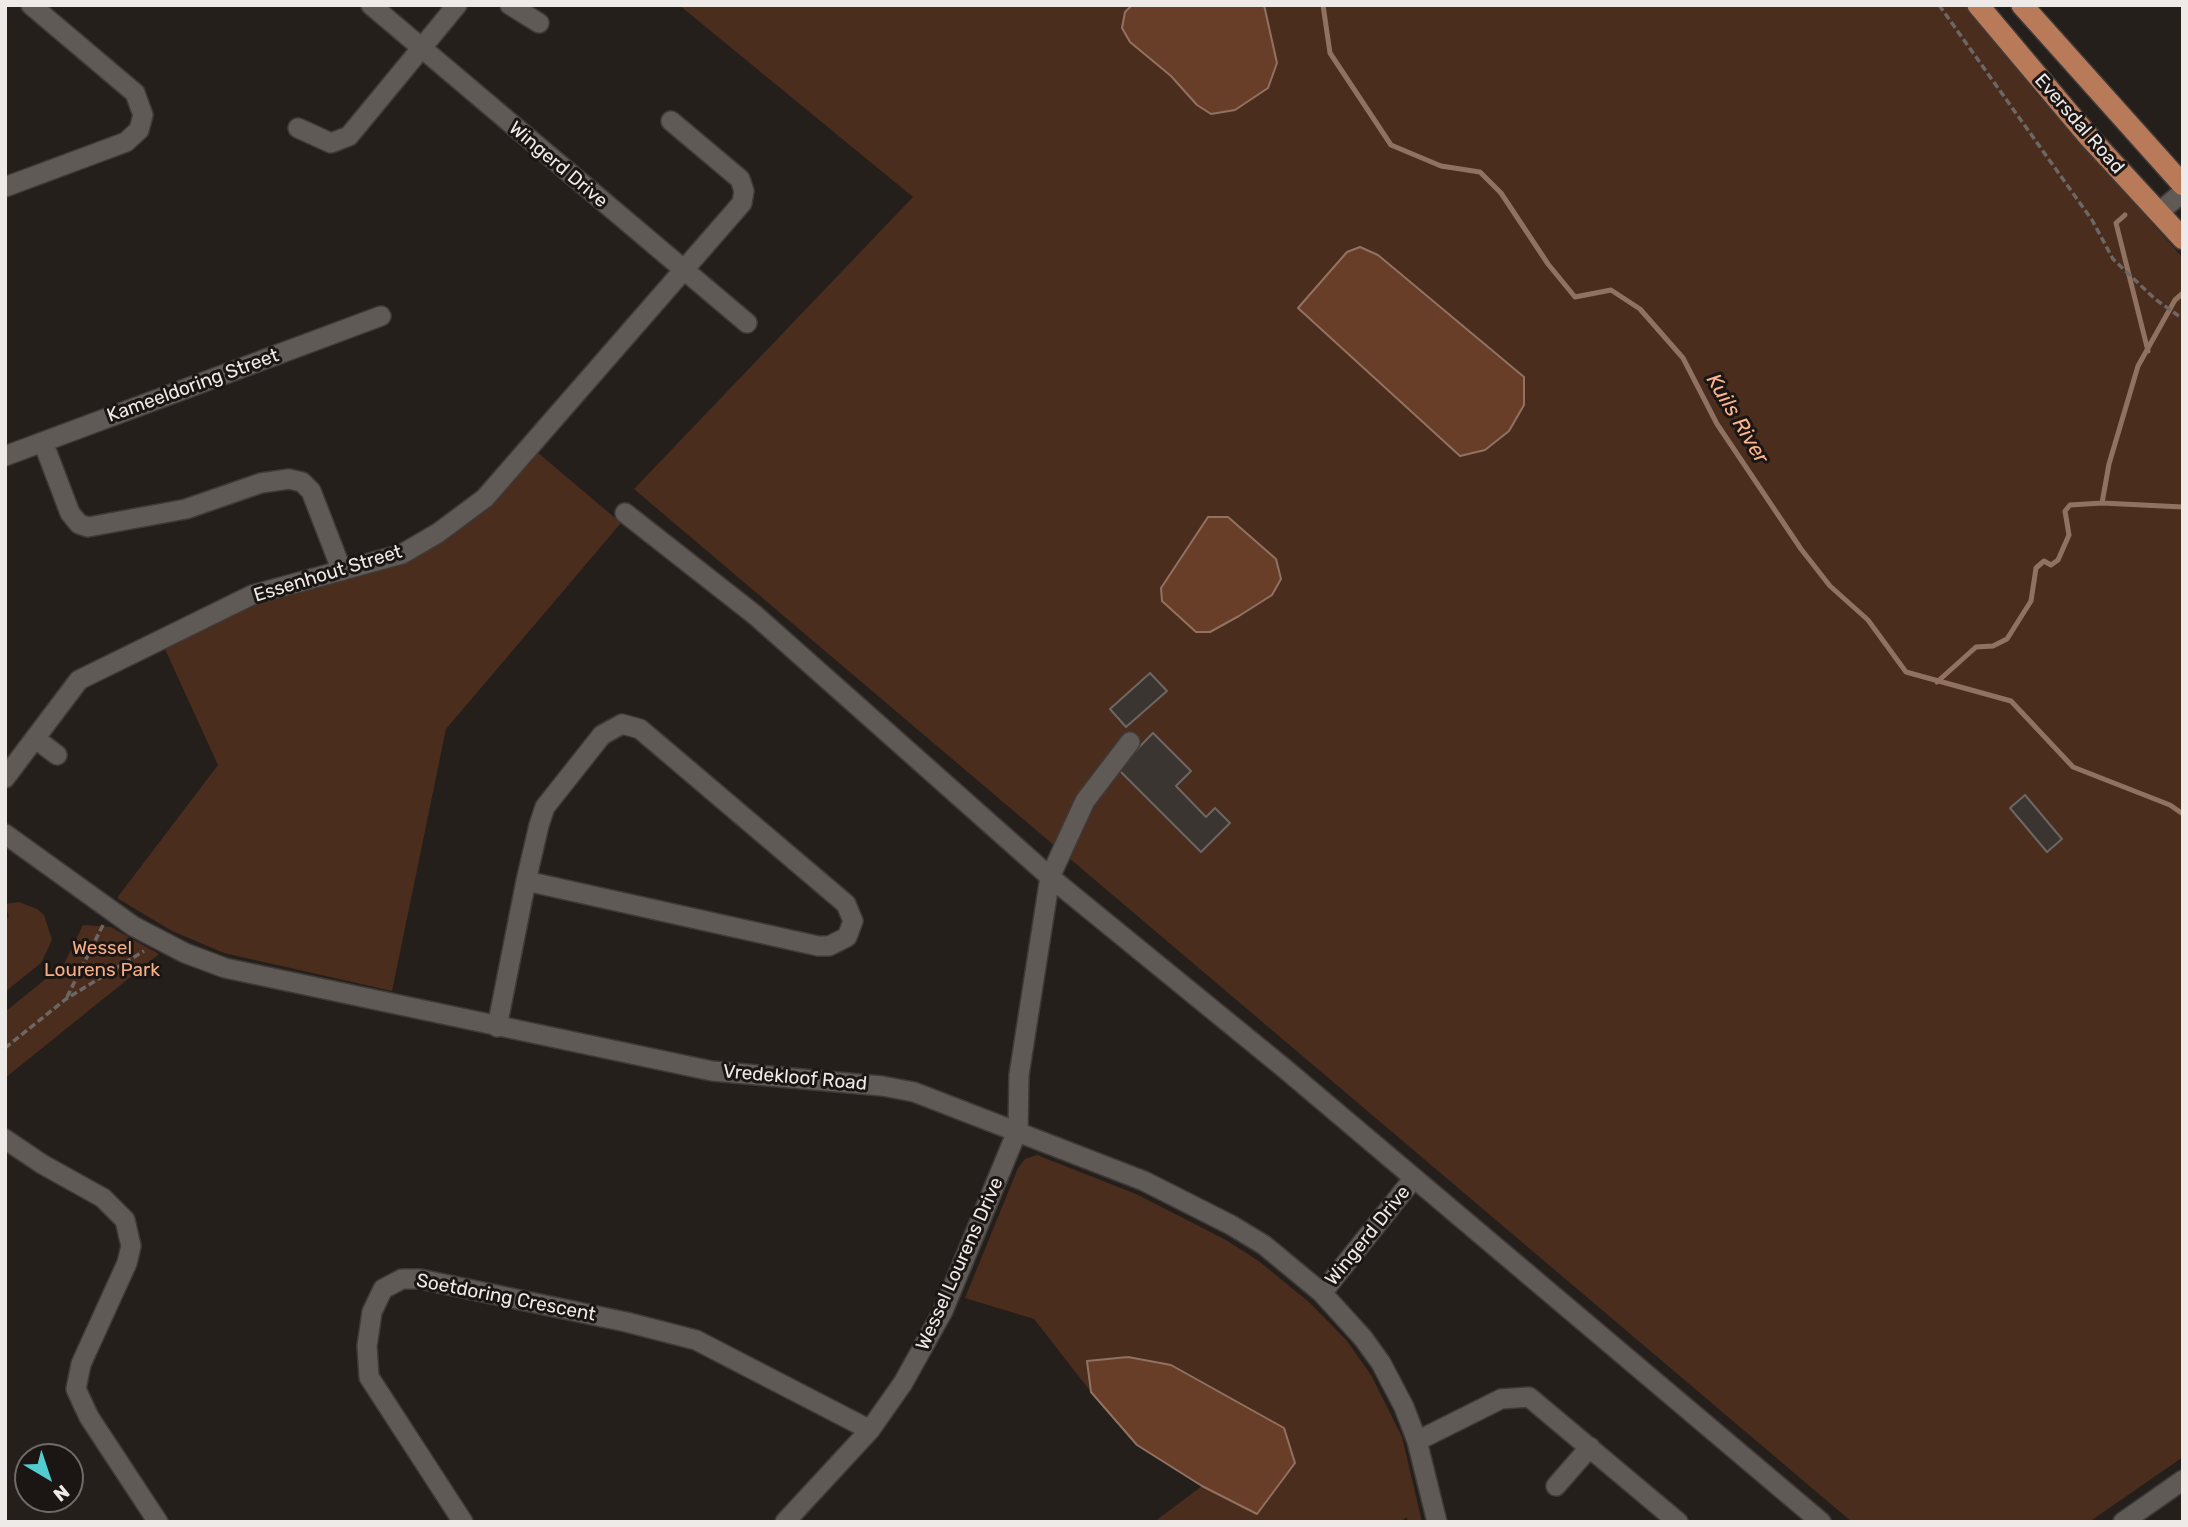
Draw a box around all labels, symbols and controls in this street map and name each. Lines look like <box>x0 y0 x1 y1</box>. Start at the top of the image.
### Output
street label: Eversdal Road <box>2029 69 2129 179</box>
street label: Wingerd Drive <box>504 117 612 213</box>
street label: Kameeldoring Street <box>104 344 282 428</box>
water label: Kuils River <box>1700 369 1774 469</box>
street label: Essenhout Street <box>251 541 405 607</box>
park label: Wessel Lourens Park <box>44 938 160 982</box>
street label: Vredekloof Road <box>722 1060 868 1096</box>
street label: Wessel Lourens Drive <box>912 1174 1008 1354</box>
street label: Wingerd Drive <box>1321 1181 1415 1291</box>
street label: Soetdoring Crescent <box>414 1269 598 1327</box>
north arrow <box>14 1443 84 1513</box>
text: N <box>49 1480 74 1506</box>

